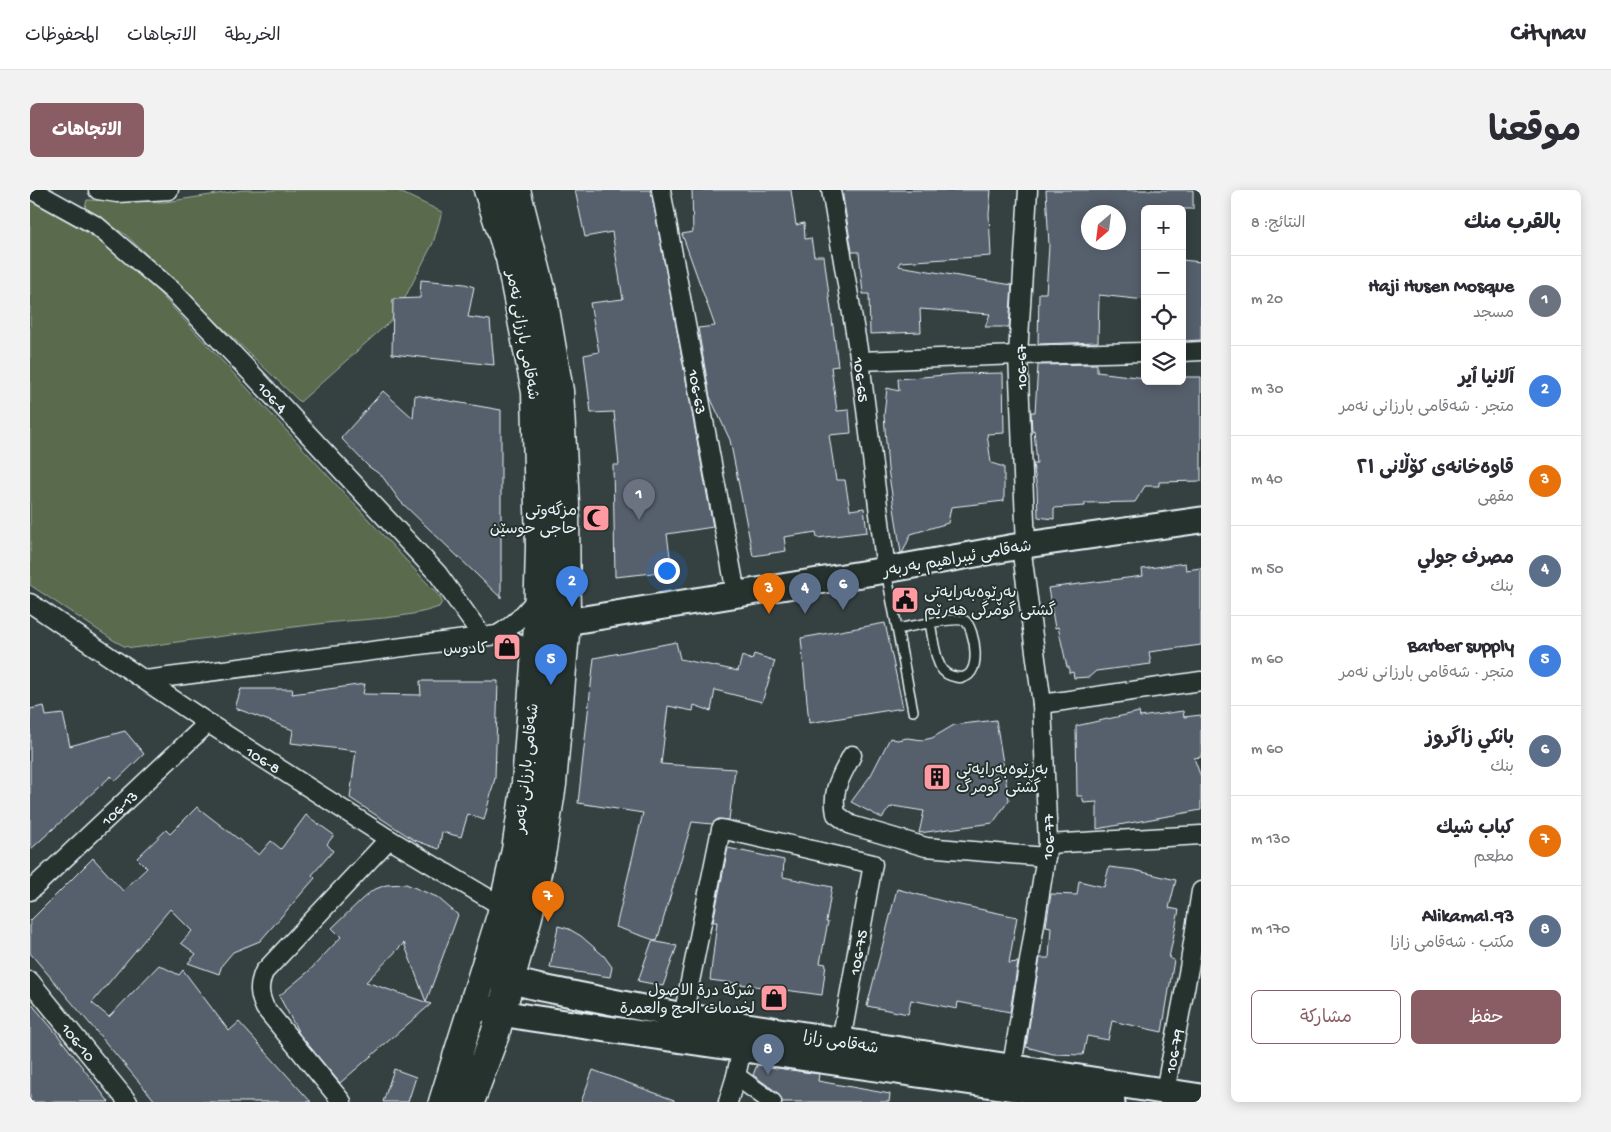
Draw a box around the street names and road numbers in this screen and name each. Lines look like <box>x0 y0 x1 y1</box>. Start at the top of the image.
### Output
street label: شەقامی بارزانی نەمر <box>499 268 541 402</box>
street label: 106-67 <box>1014 344 1033 391</box>
street label: 106-65 <box>846 355 871 403</box>
street label: 106-63 <box>681 367 709 416</box>
street label: 106-4 <box>251 379 290 419</box>
street label: شەقامی ئیبراهیم بەربەر <box>881 538 1033 583</box>
street label: شەقامی بارزانی نەمر <box>512 702 545 836</box>
street label: 106-8 <box>240 743 283 780</box>
street label: 106-13 <box>98 788 143 832</box>
street label: 106-77 <box>1039 813 1061 862</box>
street label: 106-75 <box>847 929 874 978</box>
street label: 106-10 <box>54 1020 98 1067</box>
street label: 106-79 <box>1162 1028 1190 1076</box>
street label: شەقامی زازا <box>801 1029 880 1060</box>

